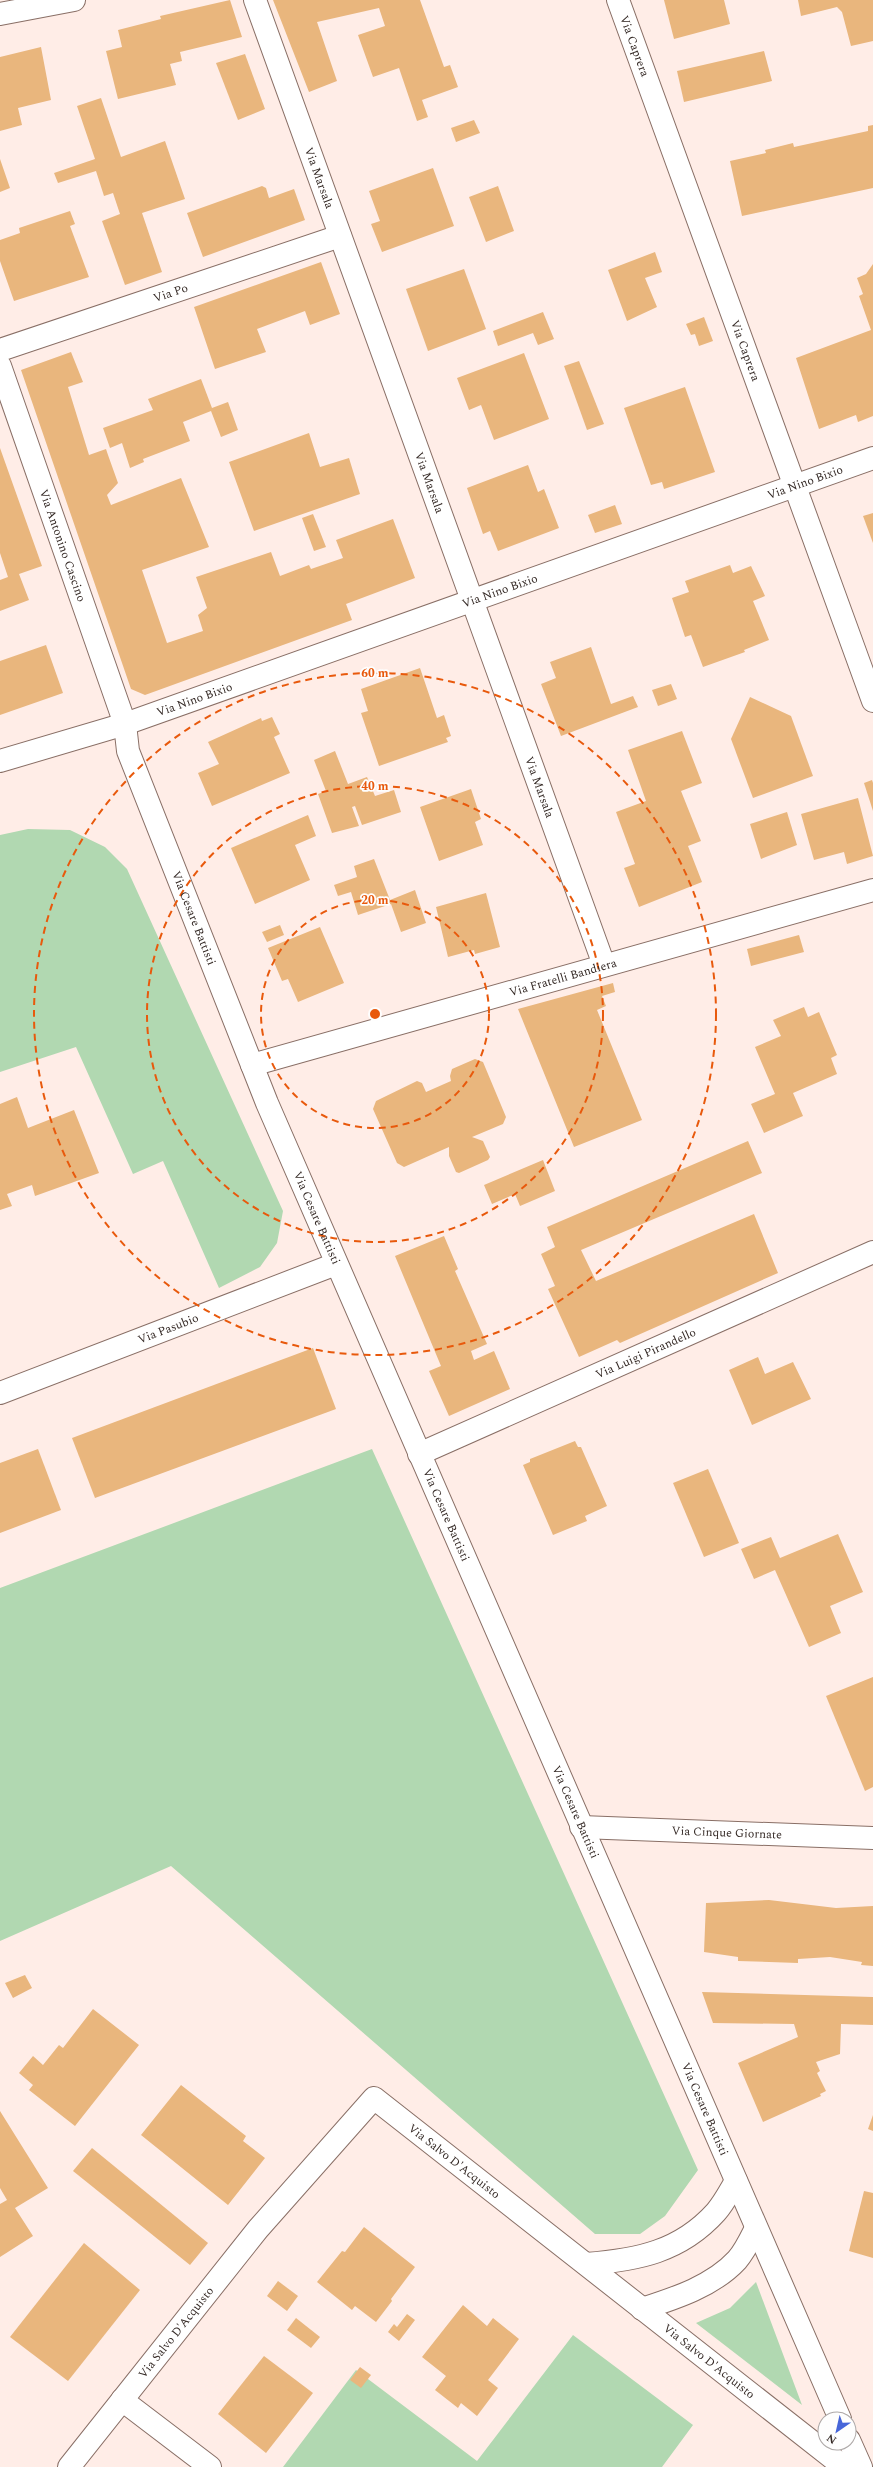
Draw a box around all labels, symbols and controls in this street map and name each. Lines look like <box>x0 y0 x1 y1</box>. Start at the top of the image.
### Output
street label: Via Caprera <box>615 13 655 80</box>
street label: Via Marsala <box>299 144 339 211</box>
street label: Via Po <box>151 278 190 307</box>
street label: Via Caprera <box>726 317 765 384</box>
street label: Via Marsala <box>410 449 449 516</box>
street label: Via Nino Bixio <box>764 460 845 504</box>
street label: Via Antonino Cascino <box>34 486 91 604</box>
street label: Via Nino Bixio <box>459 569 540 613</box>
text: 60 m <box>361 664 389 683</box>
street label: Via Nino Bixio <box>154 677 235 722</box>
street label: Via Marsala <box>520 754 560 821</box>
text: 40 m <box>361 777 389 796</box>
street label: Via Cesare Battisti <box>167 868 221 968</box>
text: 20 m <box>361 891 389 910</box>
street label: Via Fratelli Bandiera <box>507 953 619 1002</box>
centre of rings <box>368 1007 382 1021</box>
street label: Via Cesare Battisti <box>288 1168 346 1268</box>
street label: Via Pasubio <box>135 1308 201 1349</box>
street label: Via Luigi Pirandello <box>592 1323 699 1384</box>
street label: Via Cesare Battisti <box>418 1465 475 1565</box>
street label: Via Cesare Battisti <box>547 1762 604 1862</box>
street label: Via Cinque Giornate <box>671 1821 783 1844</box>
street label: Via Cesare Battisti <box>676 2059 734 2159</box>
street label: Via Salvo D'Acquisto <box>404 2119 504 2203</box>
street label: Via Salvo D'Acquisto <box>133 2282 218 2382</box>
street label: Via Salvo D'Acquisto <box>659 2319 759 2403</box>
north arrow <box>817 2411 857 2451</box>
text: N <box>823 2429 840 2448</box>

